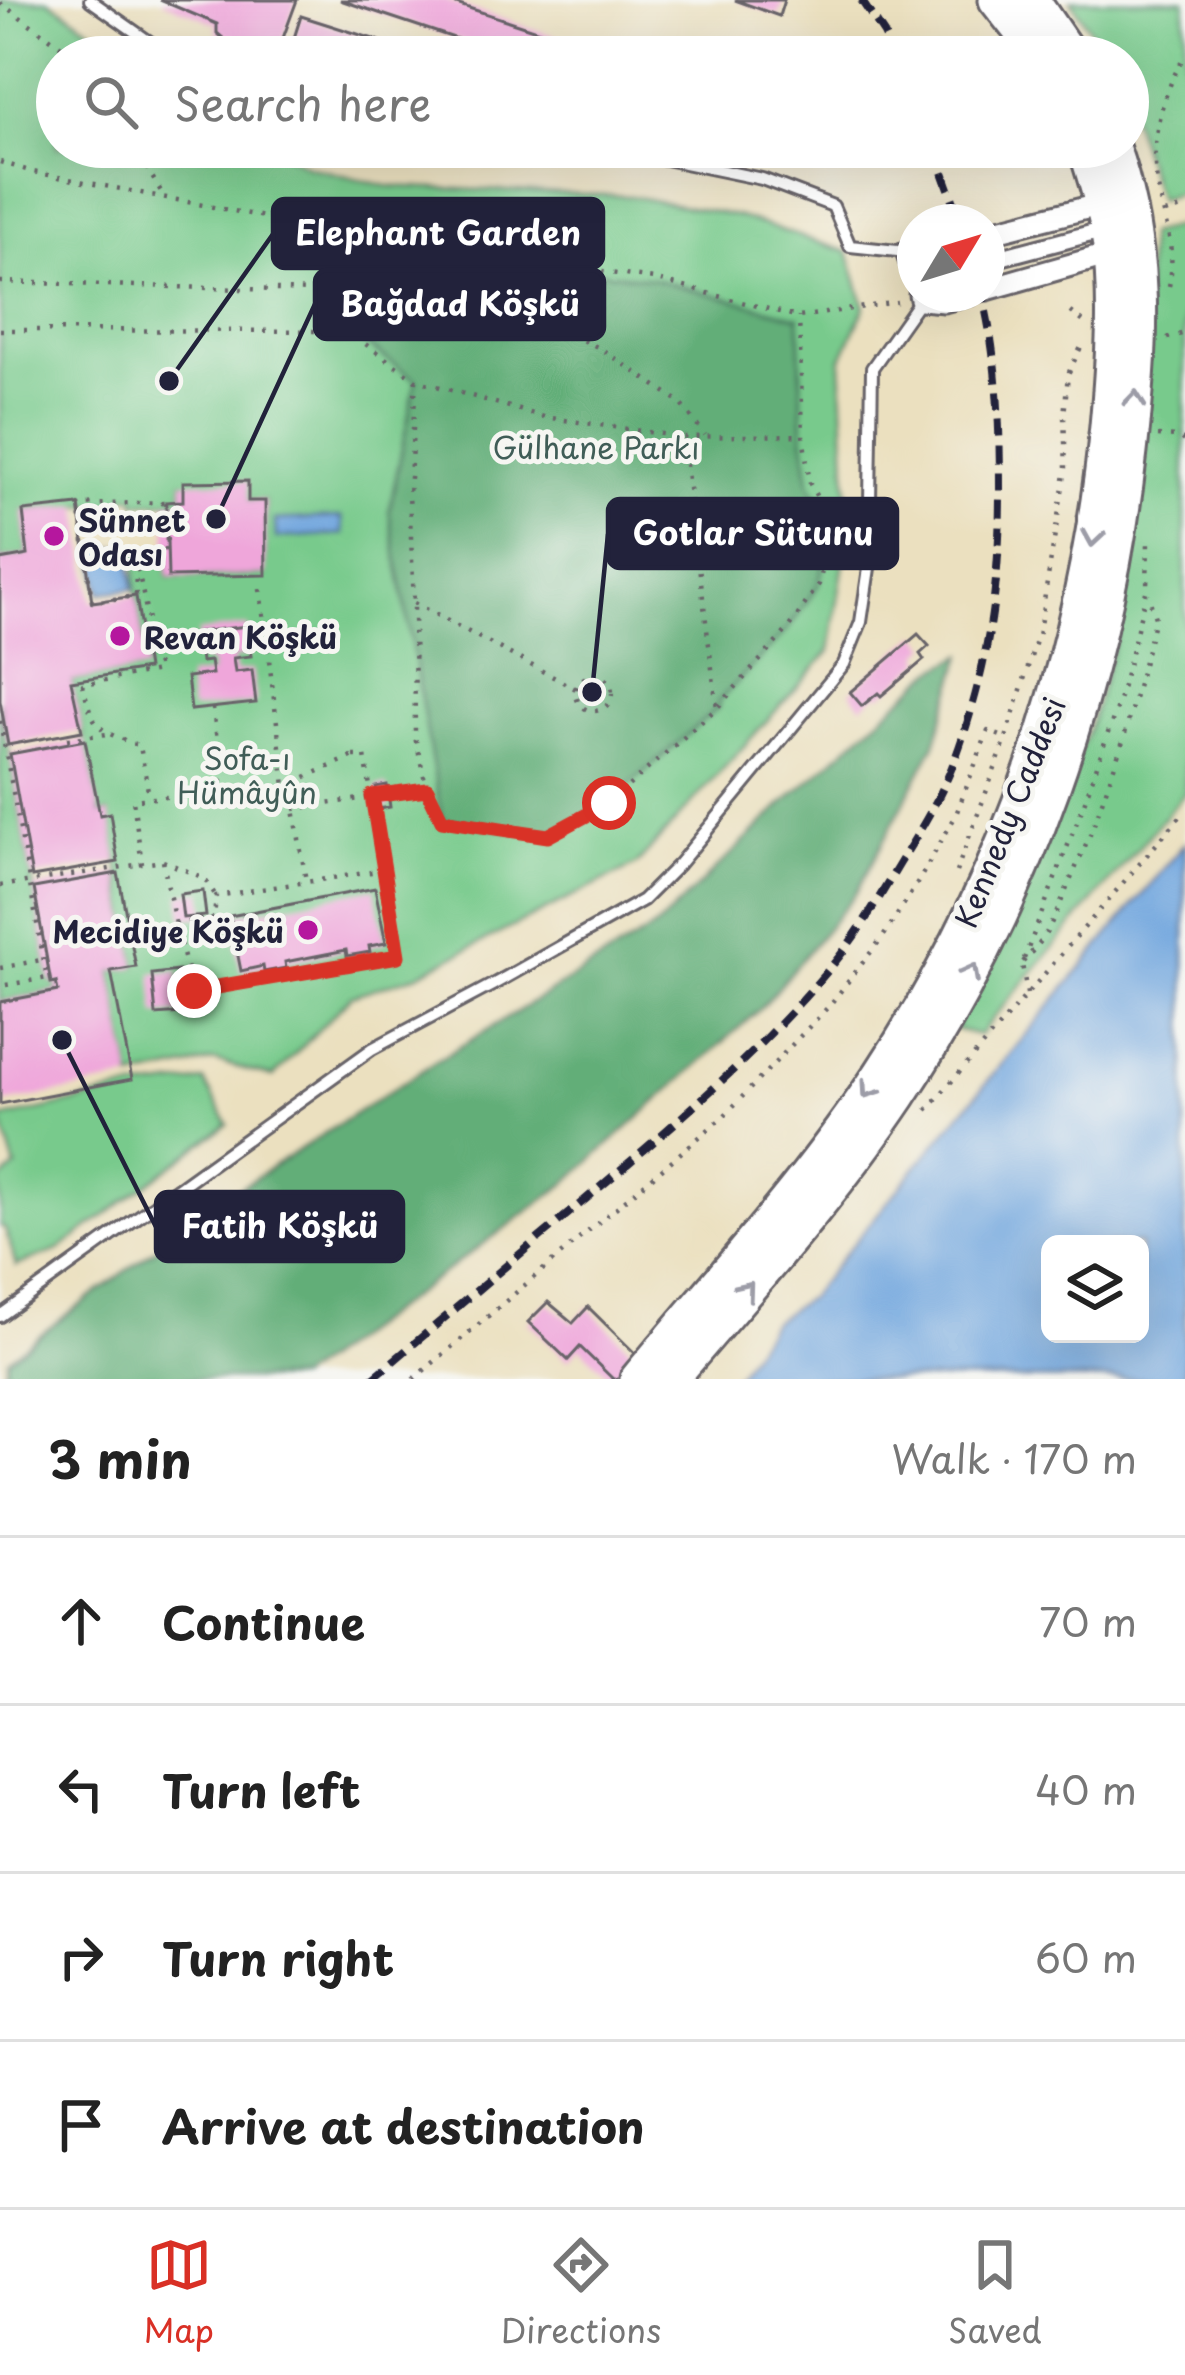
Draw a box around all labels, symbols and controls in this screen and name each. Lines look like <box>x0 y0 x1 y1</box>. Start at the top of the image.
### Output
search box <box>36 36 1149 168</box>
text: Search here <box>174 68 431 136</box>
icon: search <box>78 69 144 135</box>
callout: Elephant Garden <box>273 199 603 268</box>
north arrow <box>897 204 1005 312</box>
text: Elephant Garden <box>295 206 581 256</box>
callout: Bağdad Köşkü <box>315 270 604 339</box>
text: Bağdad Köşkü <box>340 277 580 327</box>
one-way arrow <box>1122 389 1147 408</box>
park label: Gülhane Parkı <box>492 424 700 469</box>
place label: Sünnet Odası <box>78 497 186 576</box>
callout: Gotlar Sütunu <box>608 499 897 568</box>
text: Gotlar Sütunu <box>632 506 874 556</box>
marker: Sünnet Odası <box>41 523 67 549</box>
one-way arrow <box>1081 528 1106 548</box>
place label: Revan Köşkü <box>144 614 337 659</box>
marker: Revan Köşkü <box>107 623 133 649</box>
street label: Kennedy Caddesi <box>942 690 1076 934</box>
park label: Sofa-ı Hümâyûn <box>177 735 317 814</box>
route start <box>582 776 636 830</box>
place label: Mecidiye Köşkü <box>52 908 284 953</box>
marker: Mecidiye Köşkü <box>295 917 321 943</box>
one-way arrow <box>957 963 980 984</box>
route end <box>167 964 221 1018</box>
one-way arrow <box>861 1077 883 1099</box>
callout: Fatih Köşkü <box>156 1192 403 1261</box>
text: Fatih Köşkü <box>182 1199 378 1249</box>
map controls <box>1041 1235 1149 1343</box>
button: layers <box>1041 1235 1149 1343</box>
one-way arrow <box>732 1281 754 1303</box>
text: 3 min <box>48 1419 192 1496</box>
text: Walk · 170 m <box>891 1428 1137 1487</box>
text: Continue <box>162 1587 365 1655</box>
icon: ahead <box>48 1588 114 1654</box>
text: 70 m <box>1039 1591 1137 1650</box>
text: Turn left <box>162 1755 361 1823</box>
icon: left <box>48 1756 114 1822</box>
text: 40 m <box>1035 1759 1137 1818</box>
text: Turn right <box>162 1923 394 1991</box>
icon: right <box>48 1924 114 1990</box>
text: 60 m <box>1035 1927 1137 1986</box>
text: Arrive at destination <box>162 2091 645 2159</box>
icon: arrive <box>48 2092 114 2158</box>
tab: Map <box>143 2232 214 2354</box>
tab: Directions <box>501 2232 661 2354</box>
tab: Saved <box>948 2232 1042 2354</box>

